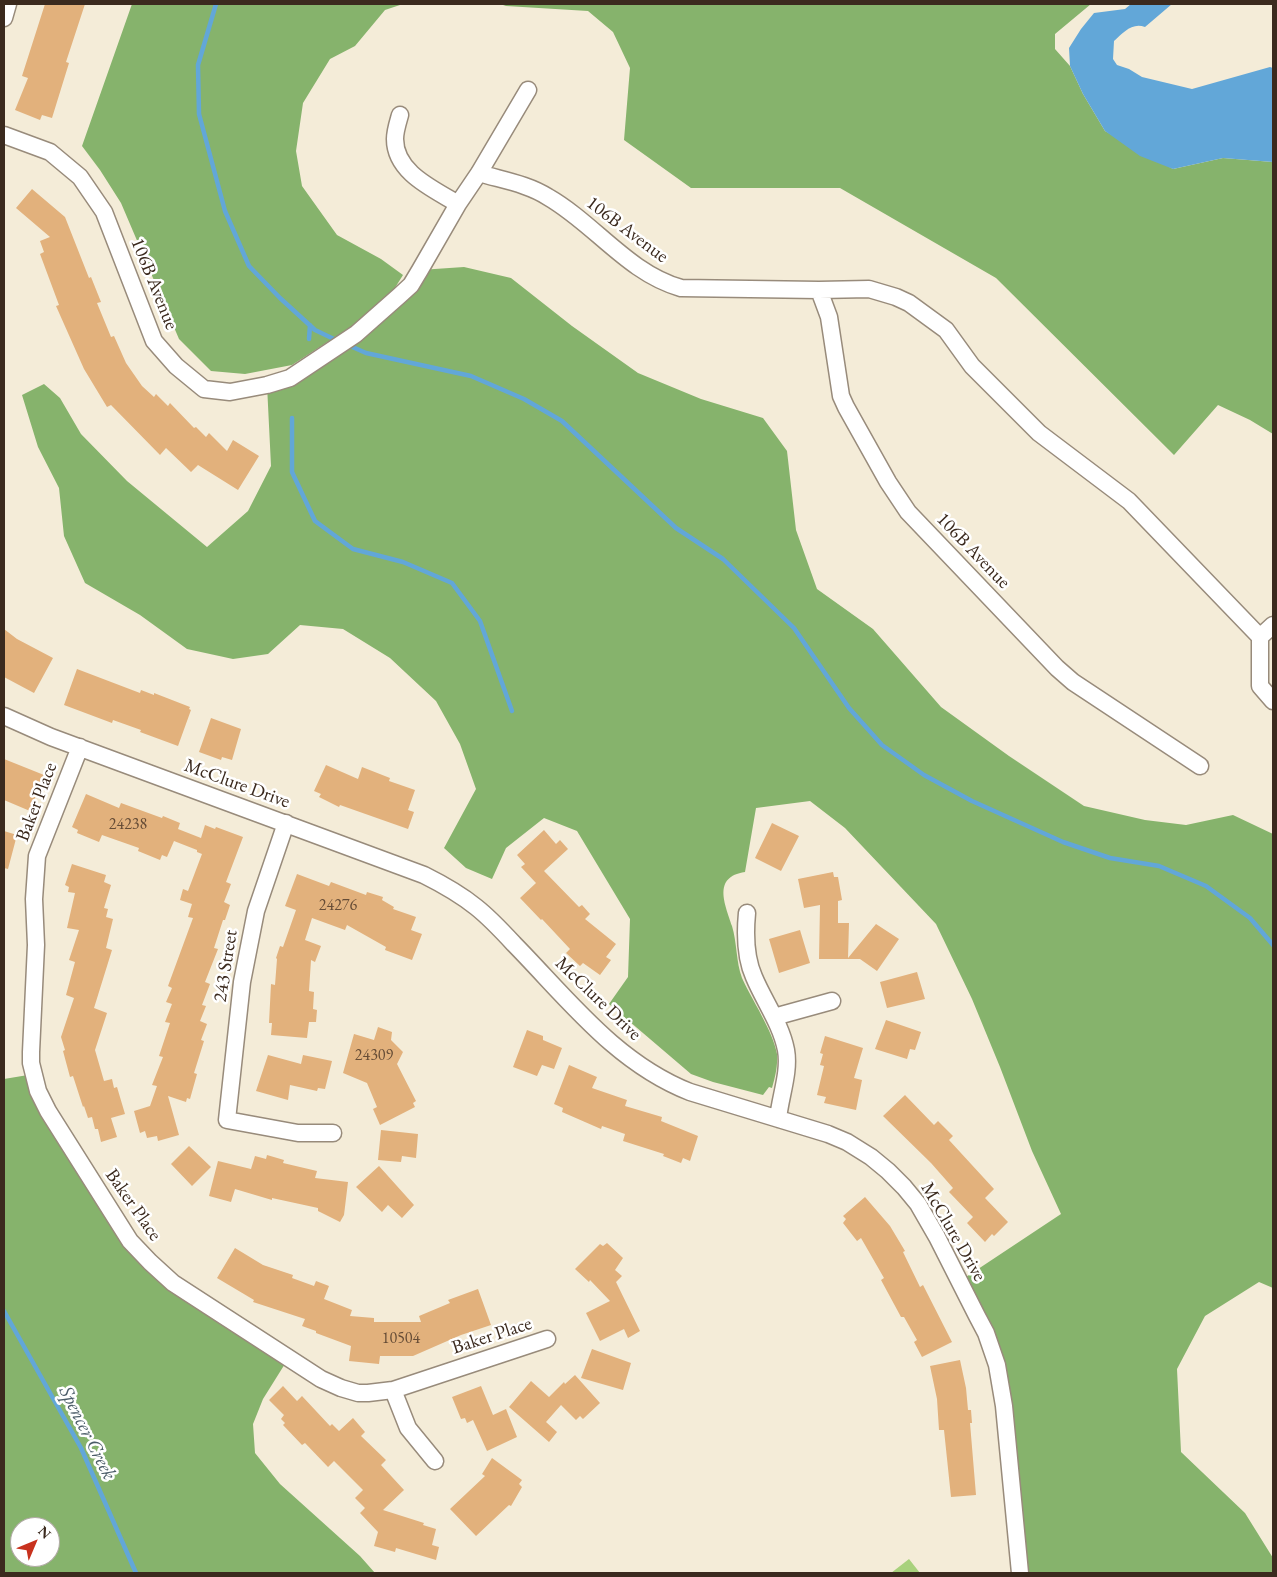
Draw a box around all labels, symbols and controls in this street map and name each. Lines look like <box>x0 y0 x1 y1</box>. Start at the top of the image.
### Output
street label: 106B Avenue <box>581 192 673 268</box>
street label: 106B Avenue <box>125 235 183 333</box>
street label: 106B Avenue <box>931 508 1015 594</box>
street label: McClure Drive <box>181 754 293 814</box>
street label: Baker Place <box>12 759 62 845</box>
house number: 24238 <box>109 815 147 835</box>
house number: 24276 <box>319 896 357 916</box>
street label: 243 Street <box>209 928 243 1004</box>
street label: McClure Drive <box>550 952 646 1046</box>
house number: 24309 <box>355 1046 393 1066</box>
street label: Baker Place <box>100 1165 166 1245</box>
street label: McClure Drive <box>915 1178 991 1286</box>
street label: Baker Place <box>449 1312 535 1360</box>
house number: 10504 <box>382 1329 420 1349</box>
water label: Spencer Creek <box>53 1382 121 1484</box>
north arrow <box>10 1517 60 1567</box>
text: N <box>35 1522 55 1542</box>

